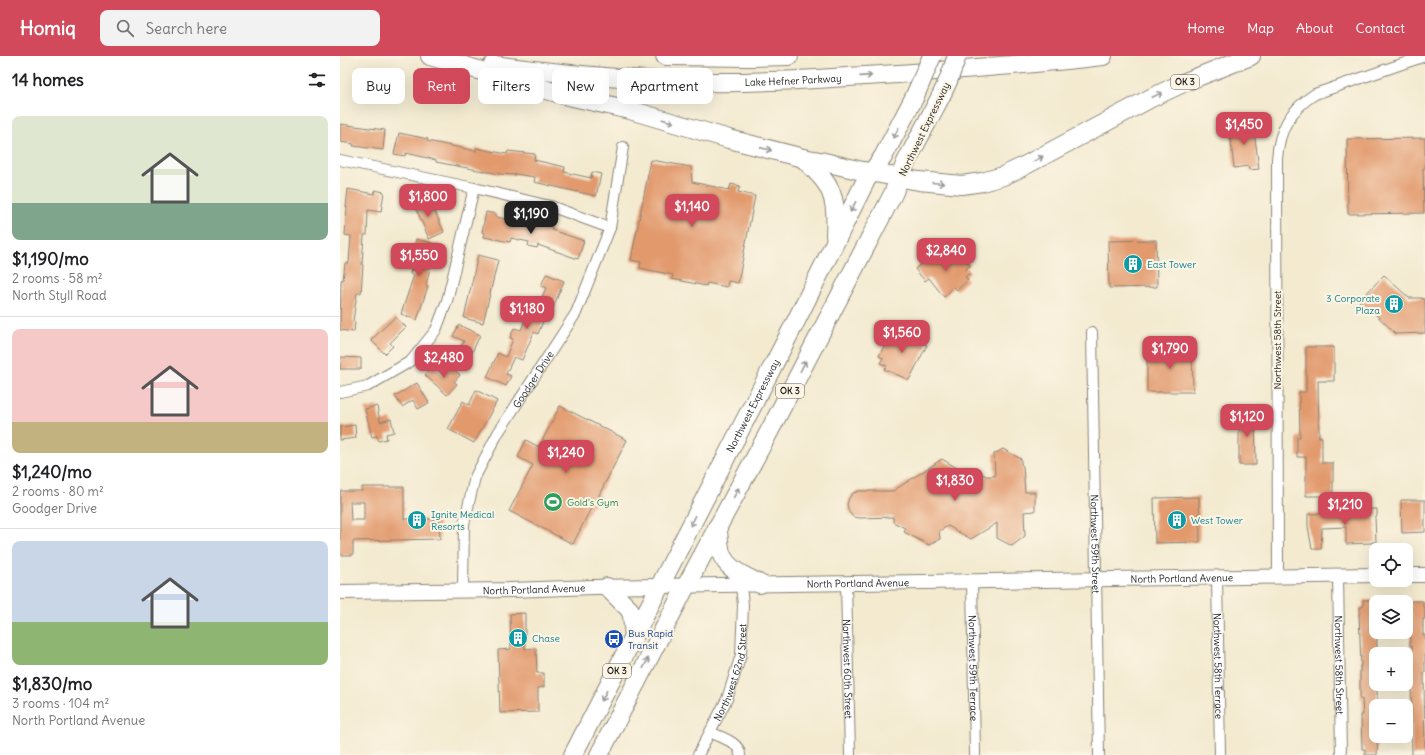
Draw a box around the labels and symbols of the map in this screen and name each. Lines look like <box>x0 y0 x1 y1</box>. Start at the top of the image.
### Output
street label: Lake Hefner Parkway <box>744 72 842 89</box>
one-way arrow <box>859 73 872 80</box>
road number: OK 3 <box>1171 75 1199 89</box>
street label: Northwest Expressway <box>896 80 953 178</box>
one-way arrow <box>1151 91 1163 98</box>
pin: $1,450 <box>1211 112 1277 146</box>
one-way arrow <box>661 118 674 125</box>
one-way arrow <box>892 127 899 139</box>
one-way arrow <box>759 145 772 153</box>
one-way arrow <box>1032 154 1044 162</box>
one-way arrow <box>931 179 944 187</box>
pin: $1,800 <box>395 184 461 218</box>
pin: $1,140 <box>659 194 725 228</box>
one-way arrow <box>849 200 856 212</box>
pin: $1,190 <box>498 201 564 235</box>
pin: $2,840 <box>913 238 979 272</box>
pin: $1,550 <box>386 243 452 277</box>
building icon: East Tower <box>1122 253 1144 275</box>
place label: East Tower <box>1147 258 1196 271</box>
street label: Northwest 58th Street <box>1271 290 1284 389</box>
place label: 3 Corporate Plaza <box>1326 292 1380 317</box>
building icon: 3 Corporate Plaza <box>1383 293 1405 315</box>
pin: $1,180 <box>494 296 560 330</box>
pin: $1,560 <box>869 320 935 354</box>
pin: $1,790 <box>1137 336 1203 370</box>
pin: $2,480 <box>411 345 477 379</box>
street label: Goodger Drive <box>510 349 557 411</box>
street label: Northwest Expressway <box>724 357 782 455</box>
one-way arrow <box>800 360 807 372</box>
road number: OK 3 <box>776 384 804 398</box>
pin: $1,120 <box>1214 404 1280 438</box>
pin: $1,240 <box>533 440 599 474</box>
pin: $1,830 <box>922 468 988 502</box>
one-way arrow <box>732 487 740 499</box>
sports icon: Gold's Gym <box>542 491 564 513</box>
pin: $1,210 <box>1312 492 1378 526</box>
street label: Northwest 59th Street <box>1088 494 1102 594</box>
place label: Gold's Gym <box>567 496 619 509</box>
place label: Ignite Medical Resorts <box>431 508 494 533</box>
building icon: Ignite Medical Resorts <box>406 509 428 531</box>
building icon: West Tower <box>1166 509 1188 531</box>
place label: West Tower <box>1191 514 1243 527</box>
one-way arrow <box>689 515 696 527</box>
street label: North Portland Avenue <box>1130 571 1233 586</box>
street label: North Portland Avenue <box>807 576 909 591</box>
street label: North Portland Avenue <box>483 581 585 597</box>
street label: Northwest 58th Terrace <box>1211 613 1225 719</box>
street label: Northwest 59th Terrace <box>966 615 980 721</box>
street label: Northwest 58th Street <box>1332 615 1346 715</box>
street label: Northwest 60th Street <box>840 619 855 720</box>
street label: Northwest 62nd Street <box>711 623 749 723</box>
building icon: Chase <box>507 627 529 649</box>
place label: Bus Rapid Transit <box>628 627 673 652</box>
bus stop icon: Bus Rapid Transit <box>603 628 625 650</box>
place label: Chase <box>532 632 560 645</box>
one-way arrow <box>643 657 650 669</box>
road number: OK 3 <box>603 664 631 678</box>
one-way arrow <box>600 689 607 701</box>

